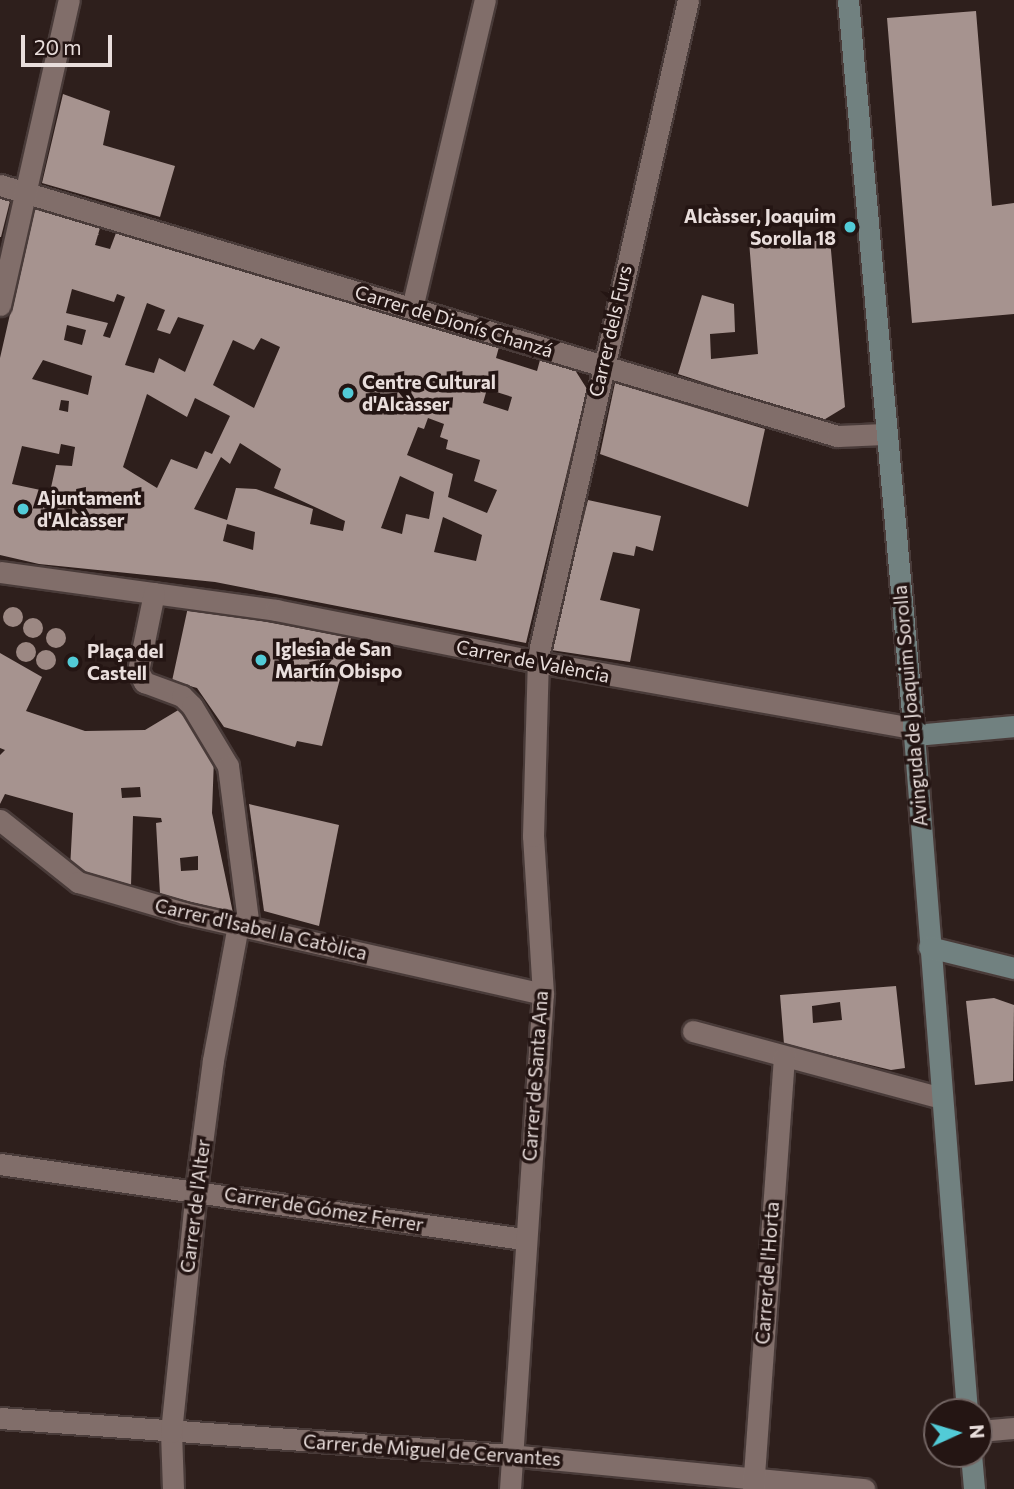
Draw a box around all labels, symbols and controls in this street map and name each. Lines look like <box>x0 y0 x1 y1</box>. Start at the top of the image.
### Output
scale bar <box>24 21 116 65</box>
text: 20 m <box>34 34 82 59</box>
place label: Alcàsser, Joaquim Sorolla 18 <box>684 205 836 249</box>
marker: Alcàsser, Joaquim Sorolla 18 <box>842 219 858 235</box>
street label: Carrer dels Furs <box>584 263 636 399</box>
street label: Carrer de Dionís Chanzá <box>352 280 556 362</box>
place label: Centre Cultural d'Alcàsser <box>362 371 496 415</box>
marker: Centre Cultural d'Alcàsser <box>340 385 356 401</box>
place label: Ajuntament d'Alcàsser <box>37 487 141 531</box>
marker: Ajuntament d'Alcàsser <box>15 501 31 517</box>
street label: Avinguda de Joaquim Sorolla <box>888 584 932 828</box>
street label: Carrer de València <box>454 635 612 687</box>
place label: Iglesia de San Martín Obispo <box>275 638 402 682</box>
place label: Plaça del Castell <box>87 640 164 684</box>
marker: Iglesia de San Martín Obispo <box>253 652 269 668</box>
marker: Plaça del Castell <box>65 654 81 670</box>
street label: Carrer d'Isabel la Catòlica <box>153 893 369 965</box>
street label: Carrer de Santa Ana <box>518 990 552 1162</box>
street label: Carrer de l'Alter <box>175 1138 215 1274</box>
street label: Carrer de Gómez Ferrer <box>223 1182 425 1236</box>
street label: Carrer de l'Horta <box>751 1201 783 1345</box>
north arrow <box>923 1398 993 1468</box>
text: N <box>965 1424 989 1440</box>
street label: Carrer de Miguel de Cervantes <box>302 1430 562 1470</box>

